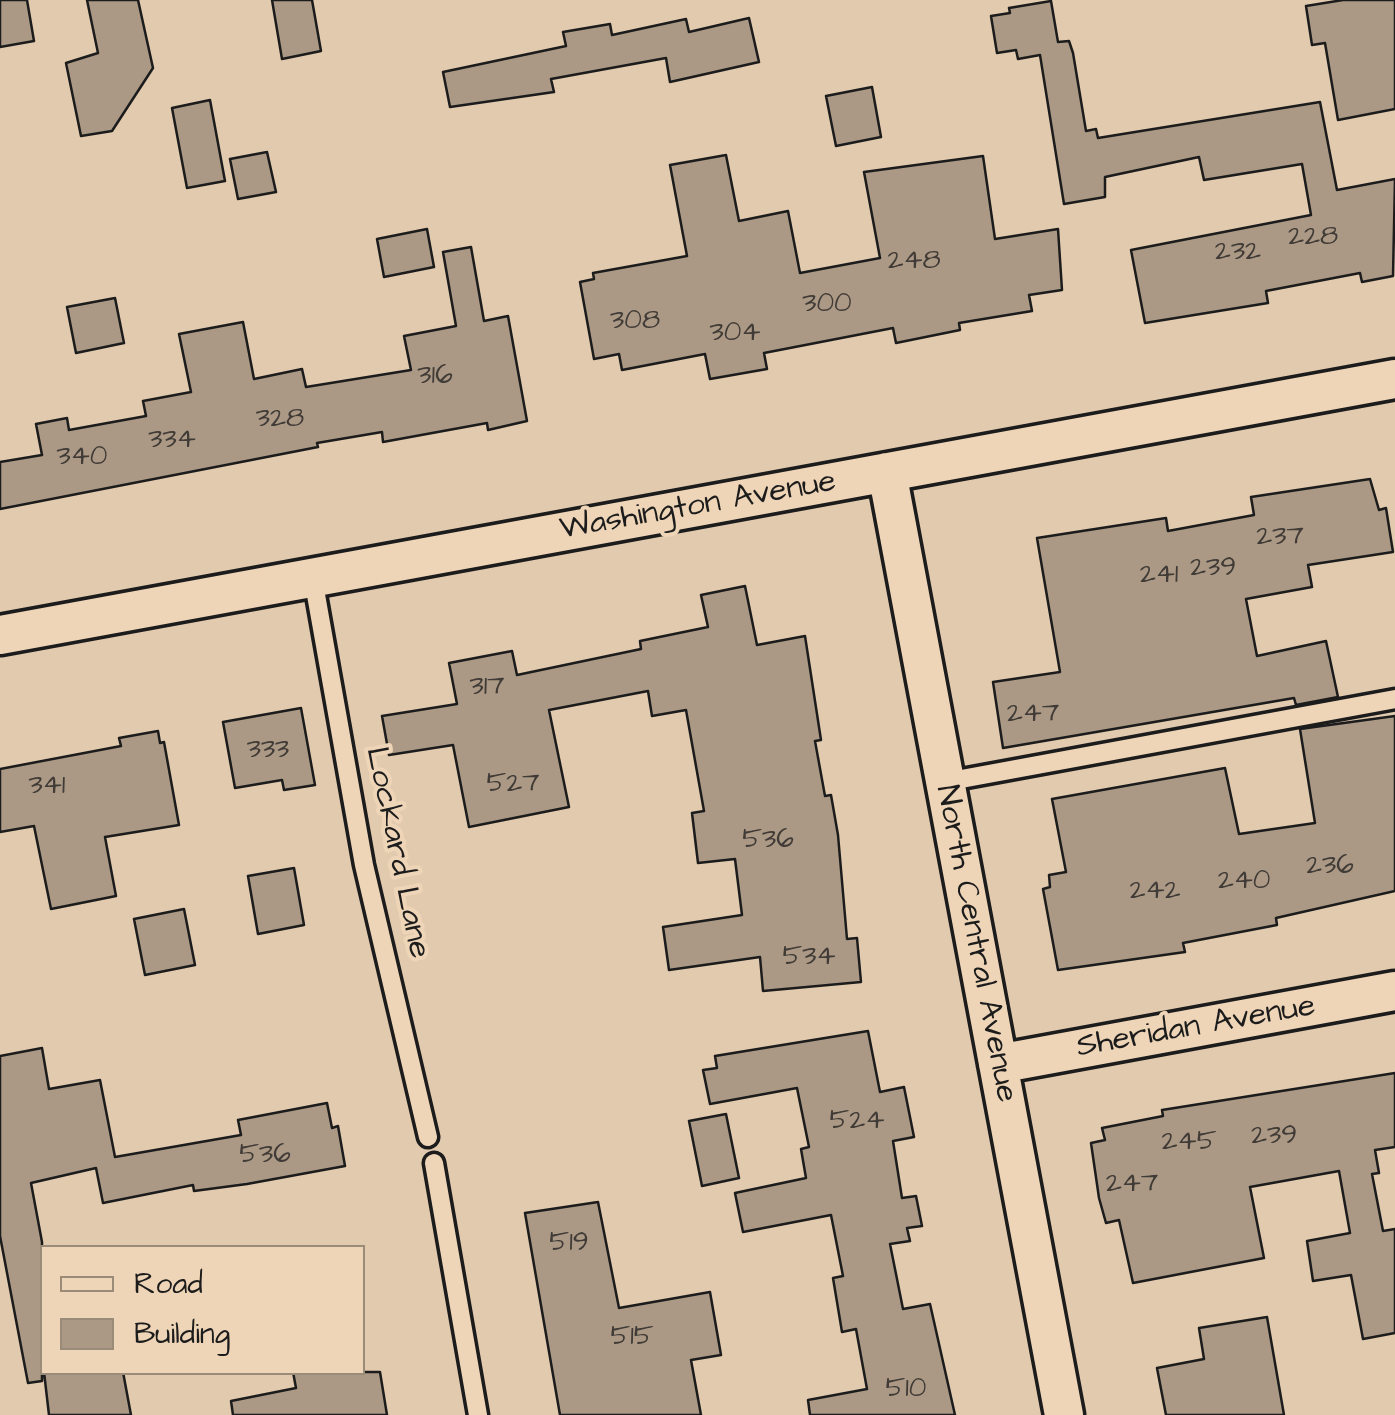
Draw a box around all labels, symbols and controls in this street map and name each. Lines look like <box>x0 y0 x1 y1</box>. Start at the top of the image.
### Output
house number: 228 <box>1288 221 1338 255</box>
house number: 232 <box>1215 236 1261 270</box>
house number: 248 <box>887 245 941 279</box>
house number: 300 <box>802 288 852 322</box>
house number: 308 <box>610 305 660 339</box>
house number: 304 <box>710 317 760 351</box>
house number: 316 <box>417 360 453 394</box>
house number: 328 <box>256 403 304 437</box>
house number: 334 <box>148 424 196 458</box>
house number: 340 <box>57 441 107 475</box>
street label: Washington Avenue <box>557 464 839 550</box>
house number: 237 <box>1256 521 1304 555</box>
house number: 239 <box>1190 552 1236 586</box>
house number: 241 <box>1140 559 1178 593</box>
house number: 317 <box>469 671 505 705</box>
house number: 247 <box>1007 698 1059 732</box>
house number: 333 <box>247 734 289 768</box>
street label: Lockard Lane <box>355 744 437 962</box>
house number: 527 <box>486 768 540 802</box>
house number: 341 <box>29 770 65 804</box>
street label: North Central Avenue <box>925 782 1025 1106</box>
house number: 536 <box>742 824 794 858</box>
house number: 236 <box>1306 850 1354 884</box>
house number: 240 <box>1218 865 1270 899</box>
house number: 242 <box>1129 875 1181 909</box>
house number: 534 <box>782 941 836 975</box>
street label: Sheridan Avenue <box>1074 988 1318 1068</box>
house number: 524 <box>830 1105 884 1139</box>
house number: 239 <box>1251 1120 1297 1154</box>
house number: 245 <box>1162 1126 1216 1160</box>
house number: 536 <box>239 1139 291 1173</box>
house number: 247 <box>1106 1168 1158 1202</box>
house number: 519 <box>549 1227 589 1261</box>
legend <box>40 1245 365 1375</box>
text: Road <box>134 1263 203 1305</box>
text: Building <box>134 1313 230 1355</box>
house number: 515 <box>610 1321 654 1355</box>
house number: 510 <box>885 1373 927 1407</box>

